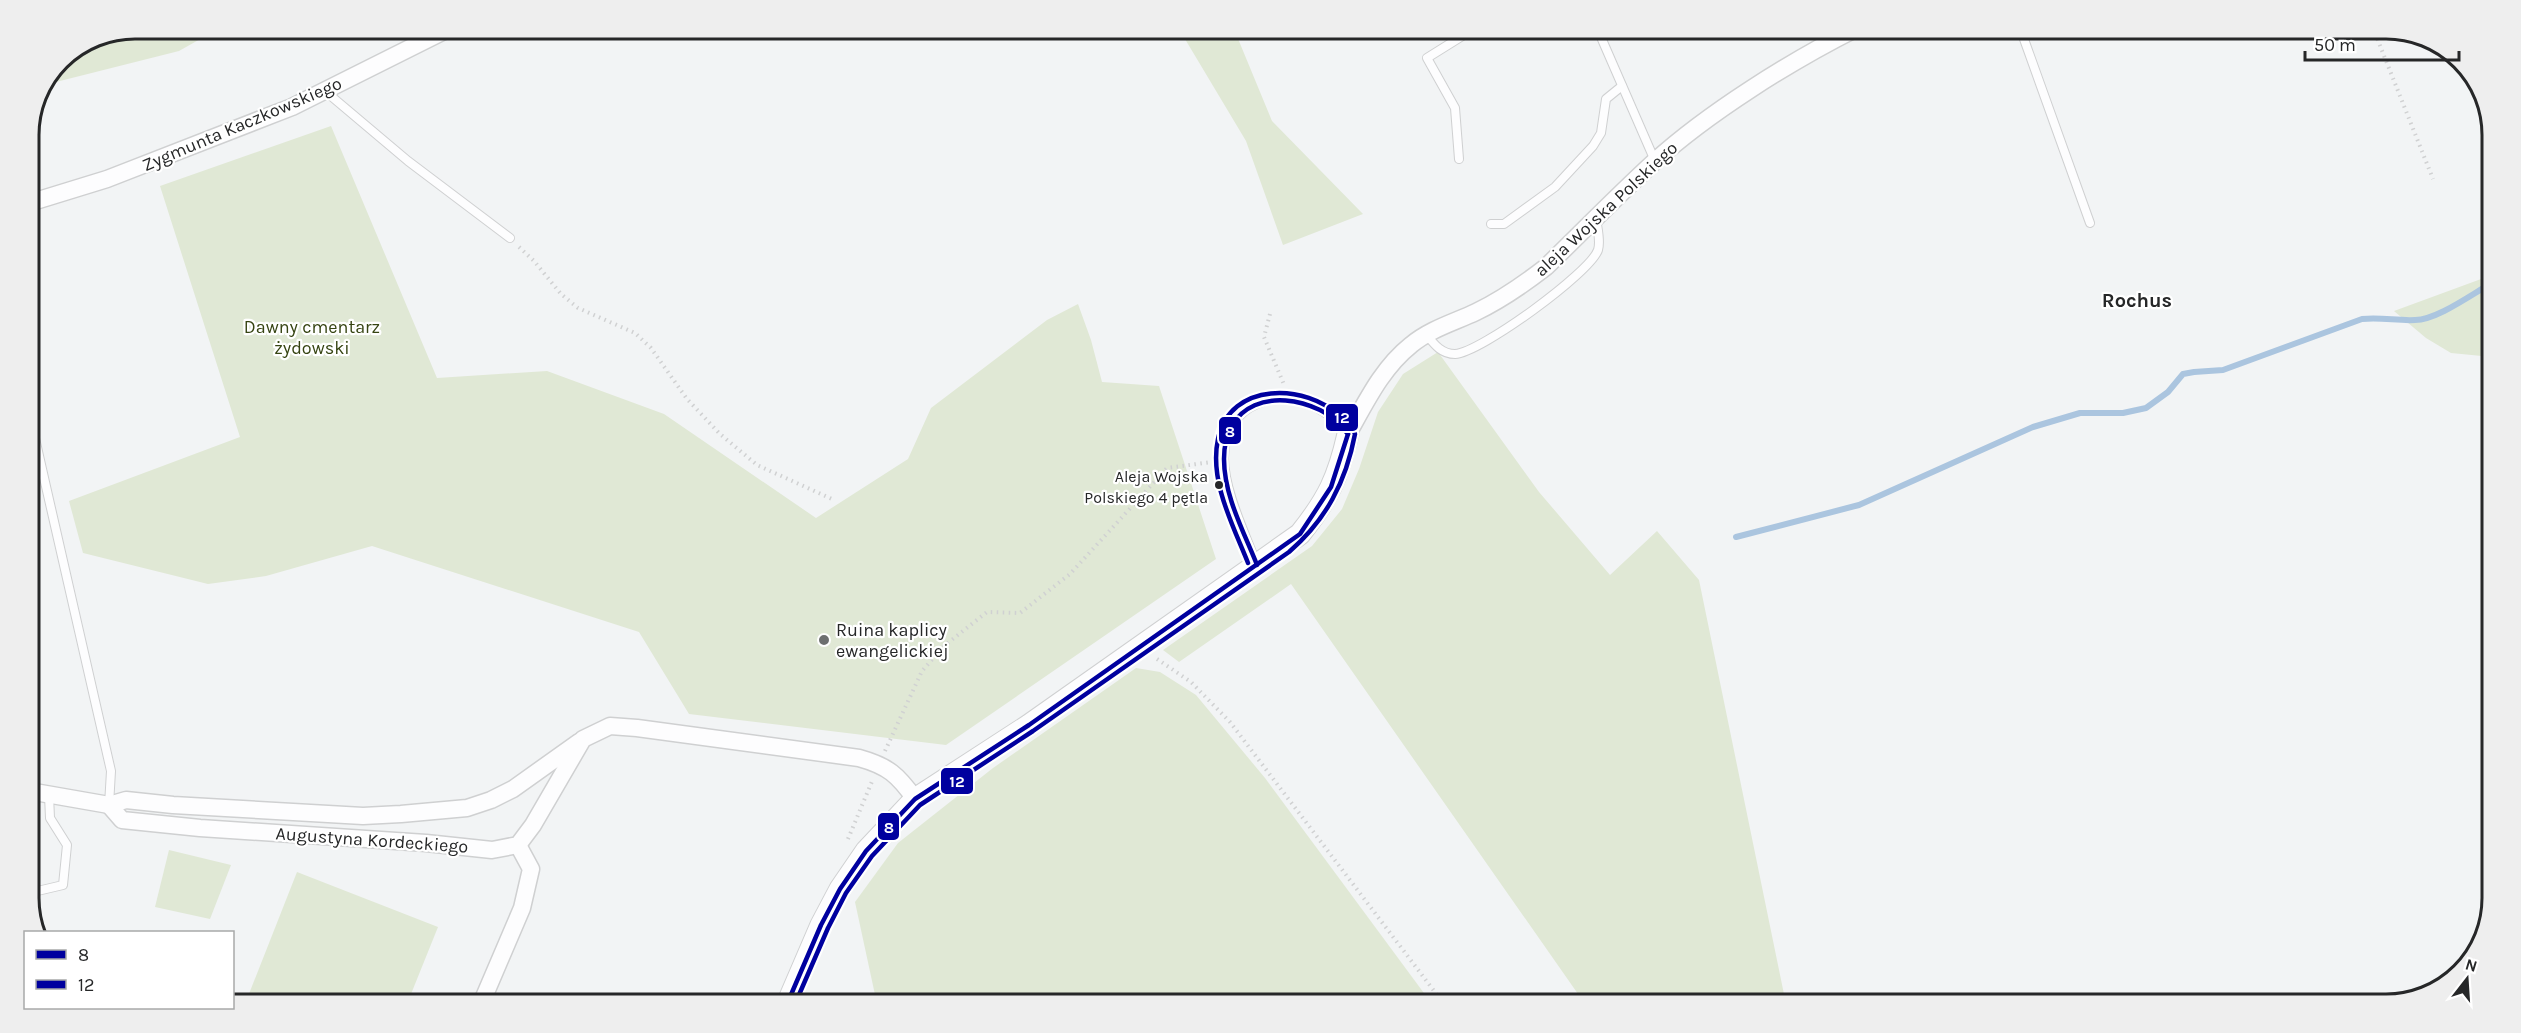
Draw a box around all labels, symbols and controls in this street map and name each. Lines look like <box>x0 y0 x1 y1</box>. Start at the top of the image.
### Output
scale bar <box>2305 24 2460 62</box>
text: 50 m <box>2314 34 2356 56</box>
street label: Zygmunta Kaczkowskiego <box>139 72 345 176</box>
street label: aleja Wojska Polskiego <box>1530 137 1682 281</box>
district label: Rochus <box>2102 289 2172 312</box>
park label: Dawny cmentarz żydowski <box>244 316 380 359</box>
line badge: 12 <box>1325 403 1359 432</box>
text: 12 <box>1334 408 1350 427</box>
line badge: 8 <box>1218 416 1242 445</box>
text: 8 <box>1225 422 1235 441</box>
place label: Aleja Wojska Polskiego 4 pętla <box>1084 467 1208 507</box>
marker: Aleja Wojska Polskiego 4 pętla <box>1213 479 1225 491</box>
place label: Ruina kaplicy ewangelickiej <box>836 619 949 662</box>
marker: Ruina kaplicy ewangelickiej <box>817 633 831 647</box>
line badge: 12 <box>940 767 974 795</box>
text: 12 <box>949 772 965 791</box>
line badge: 8 <box>877 812 900 841</box>
text: 8 <box>884 818 894 837</box>
street label: Augustyna Kordeckiego <box>275 822 469 858</box>
legend <box>24 931 234 1009</box>
text: 8 <box>78 944 89 966</box>
north arrow <box>2437 949 2497 1009</box>
text: N <box>2463 954 2480 976</box>
text: 12 <box>78 974 94 996</box>

